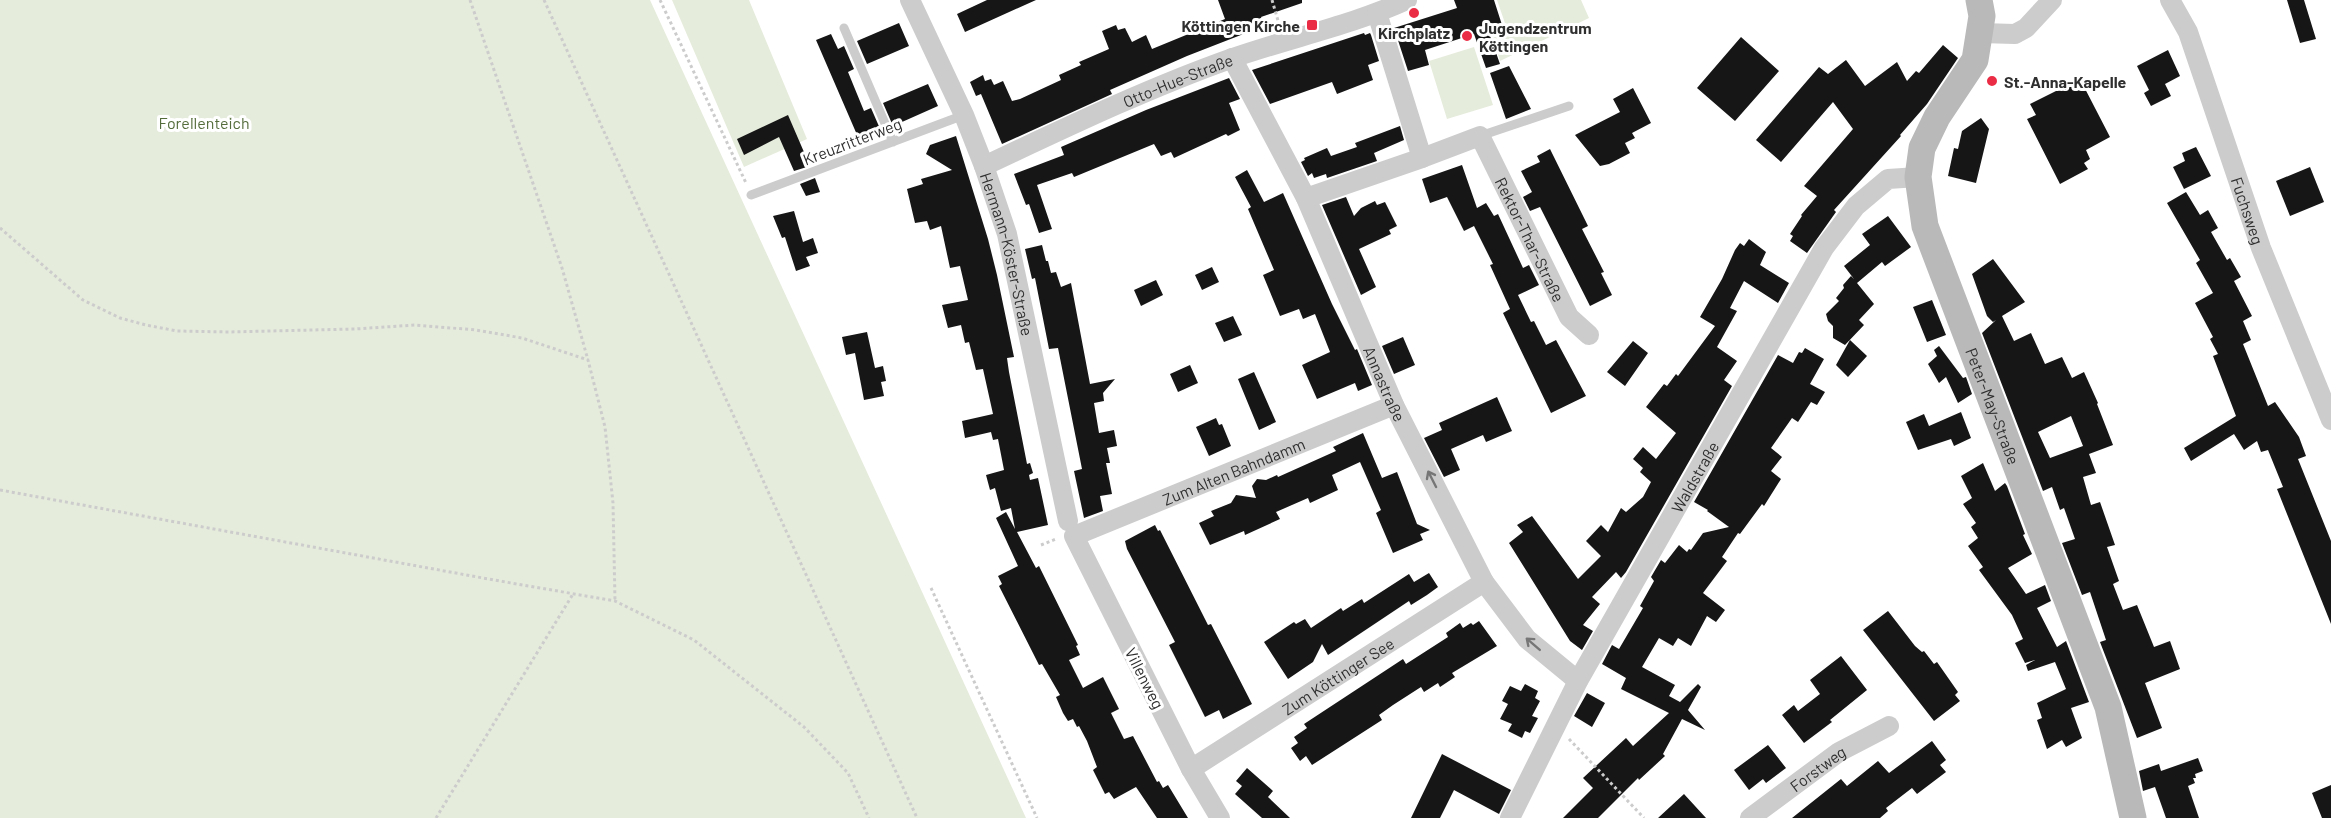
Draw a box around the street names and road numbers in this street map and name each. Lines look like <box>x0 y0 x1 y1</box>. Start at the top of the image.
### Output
street label: Otto-Hue-Straße <box>1120 49 1235 110</box>
street label: Kreuzritterweg <box>800 113 904 169</box>
street label: Hermann-Köster-Straße <box>977 170 1038 337</box>
street label: Rektor-Thar-Straße <box>1492 174 1569 305</box>
street label: Fuchsweg <box>2228 174 2268 247</box>
street label: Annastraße <box>1360 343 1410 424</box>
street label: Peter-May-Straße <box>1963 345 2024 467</box>
street label: Zum Alten Bahndamm <box>1160 433 1307 508</box>
street label: Waldstraße <box>1666 438 1722 516</box>
street label: Zum Köttinger See <box>1278 633 1397 718</box>
street label: Villenweg <box>1122 644 1168 712</box>
street label: Forstweg <box>1786 741 1848 795</box>

